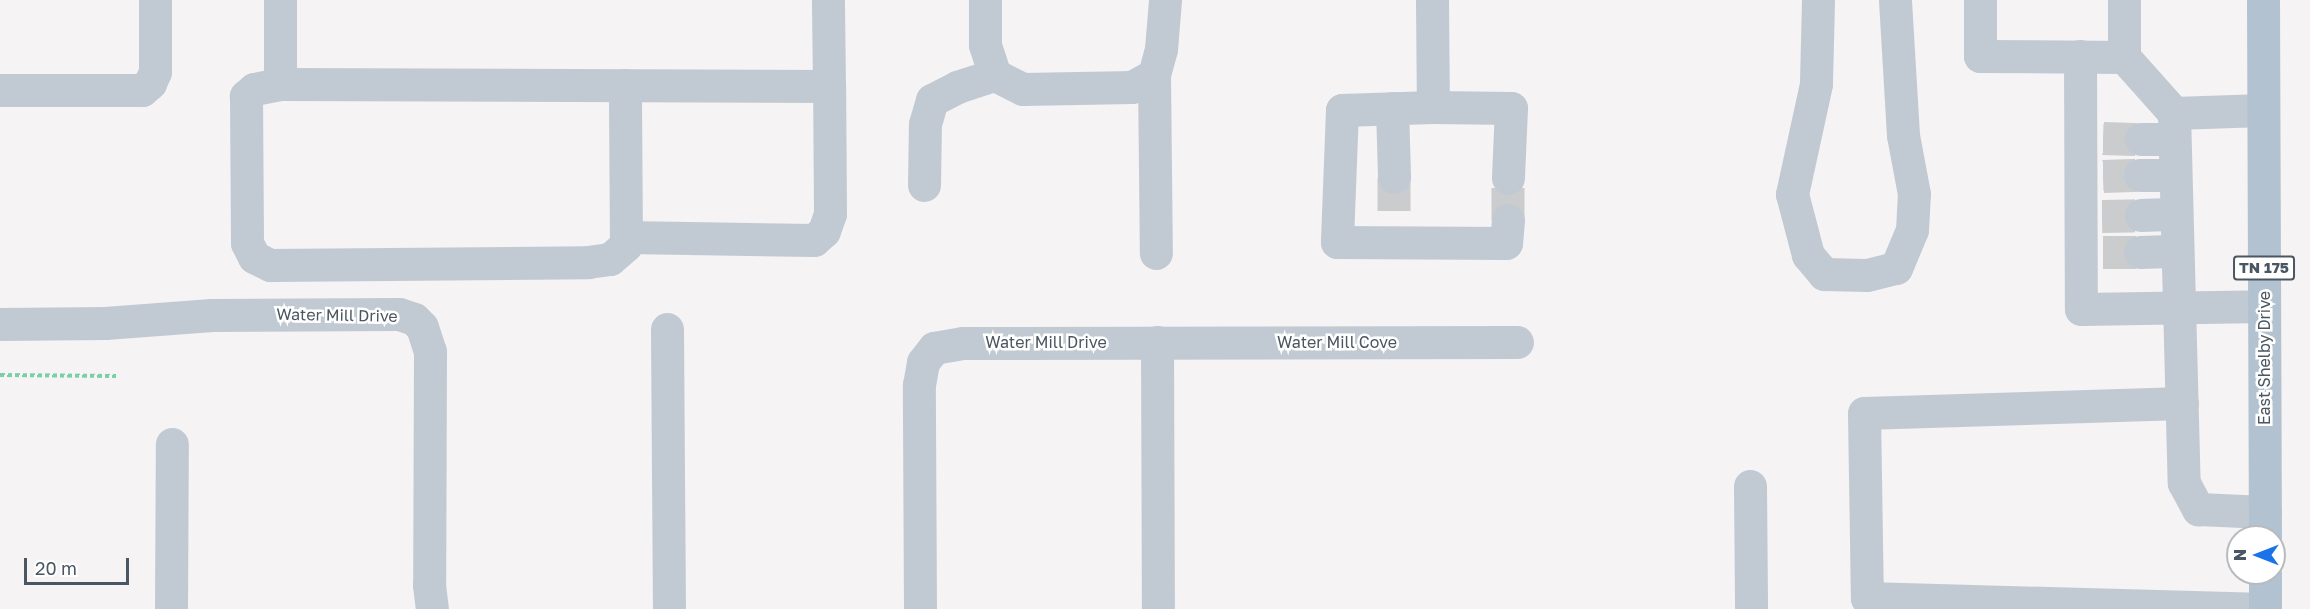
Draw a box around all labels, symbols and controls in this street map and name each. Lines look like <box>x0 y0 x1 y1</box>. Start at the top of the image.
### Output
road number: TN 175 <box>2232 256 2296 280</box>
street label: East Shelby Drive <box>2254 291 2274 425</box>
street label: Water Mill Drive <box>276 304 398 326</box>
street label: Water Mill Drive <box>985 332 1107 352</box>
street label: Water Mill Cove <box>1277 332 1397 352</box>
north arrow <box>2226 525 2286 585</box>
scale bar <box>27 546 132 584</box>
text: N <box>2230 549 2250 561</box>
text: 20 m <box>35 557 77 579</box>

